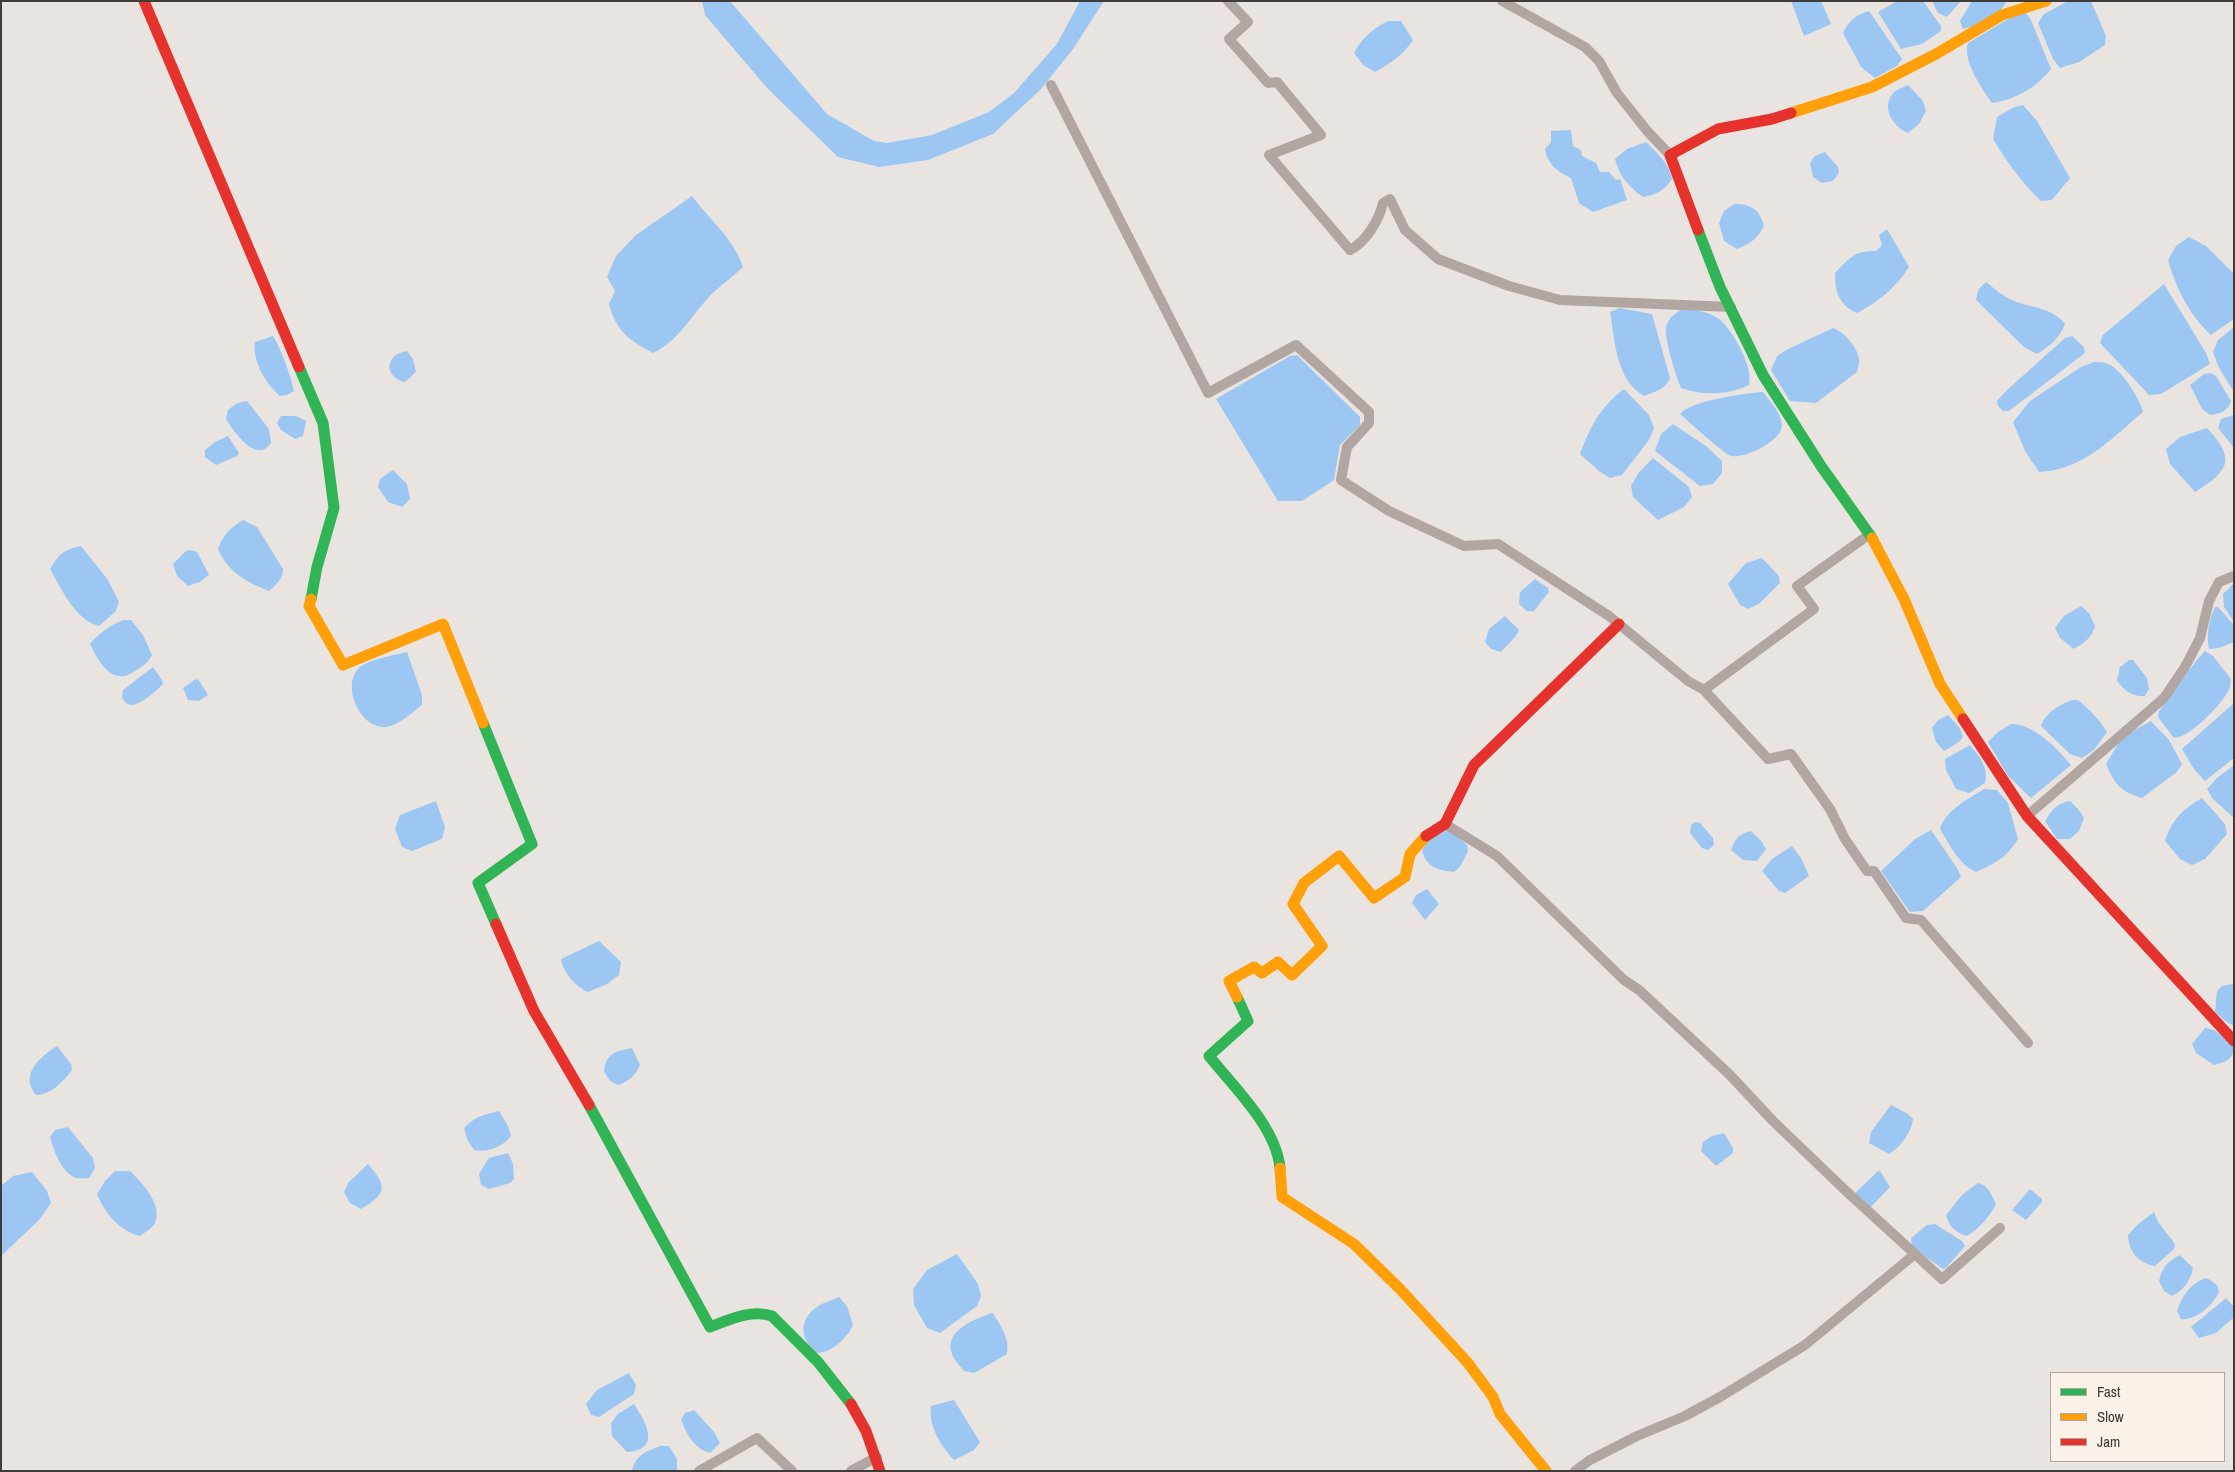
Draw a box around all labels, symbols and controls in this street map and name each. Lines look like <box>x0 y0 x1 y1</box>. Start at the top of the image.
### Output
legend <box>2050 1372 2225 1462</box>
text: Fast <box>2097 1381 2120 1402</box>
text: Slow <box>2097 1406 2124 1427</box>
text: Jam <box>2097 1431 2120 1452</box>

